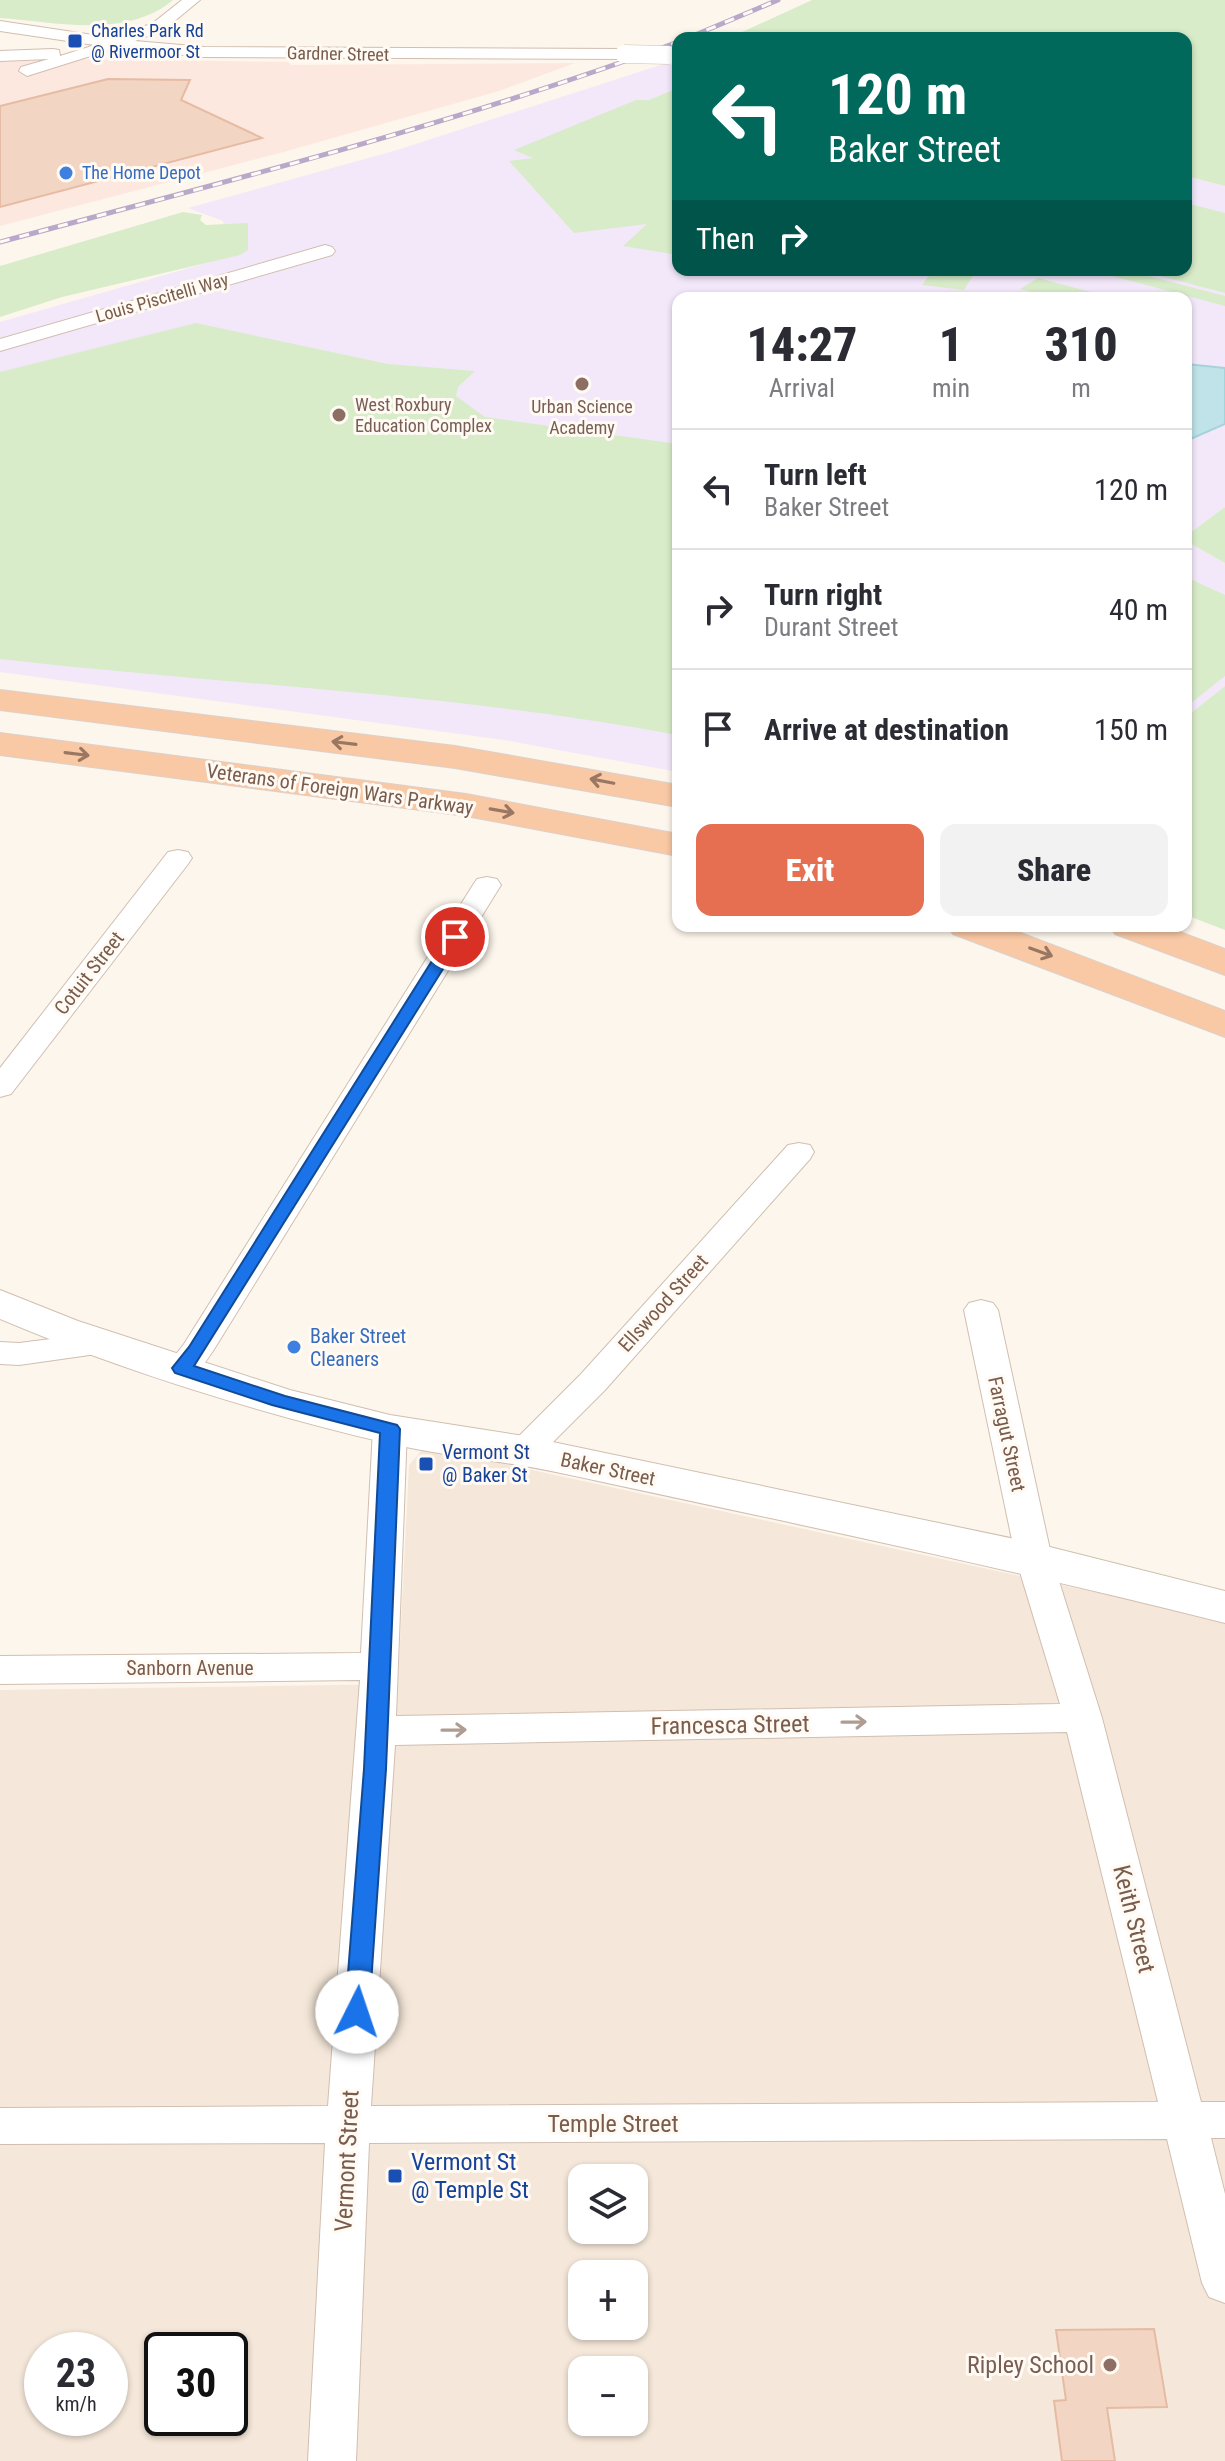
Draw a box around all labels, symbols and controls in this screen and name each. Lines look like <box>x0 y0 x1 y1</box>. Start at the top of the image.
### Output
place label: Charles Park Rd @ Rivermoor St <box>91 20 204 62</box>
marker: Charles Park Rd @ Rivermoor St <box>66 32 84 50</box>
street label: Gardner Street <box>287 42 389 65</box>
text: 120 m <box>828 62 967 128</box>
icon: left <box>696 64 800 168</box>
text: Baker Street <box>828 129 1001 171</box>
place label: The Home Depot <box>82 162 201 183</box>
marker: The Home Depot <box>57 164 75 182</box>
icon: right <box>771 216 815 260</box>
text: Then <box>696 221 755 256</box>
street label: Louis Piscitelli Way <box>93 268 231 327</box>
text: 14:27 <box>746 316 858 373</box>
text: 1 <box>939 316 963 373</box>
text: 310 <box>1044 316 1118 373</box>
text: Arrival <box>769 373 835 403</box>
text: min <box>932 373 970 403</box>
text: m <box>1071 373 1091 403</box>
marker: Urban Science Academy <box>573 375 591 393</box>
place label: West Roxbury Education Complex <box>355 394 492 436</box>
place label: Urban Science Academy <box>531 396 633 438</box>
marker: West Roxbury Education Complex <box>330 406 348 424</box>
text: Turn left <box>764 457 867 492</box>
icon: left <box>696 467 740 511</box>
text: 120 m <box>1094 472 1168 507</box>
text: Baker Street <box>764 492 889 522</box>
text: Turn right <box>764 577 882 612</box>
icon: right <box>696 587 740 631</box>
text: 40 m <box>1109 592 1168 627</box>
text: Durant Street <box>764 612 898 642</box>
icon: arrive <box>696 707 740 751</box>
text: Arrive at destination <box>764 712 1009 747</box>
text: 150 m <box>1094 712 1168 747</box>
one-way arrow <box>332 735 357 750</box>
one-way arrow <box>63 747 90 762</box>
street label: Veterans of Foreign Wars Parkway <box>205 758 475 820</box>
one-way arrow <box>589 773 615 788</box>
one-way arrow <box>488 805 514 820</box>
button: Exit <box>696 824 924 916</box>
button: Share <box>940 824 1168 916</box>
pin <box>421 903 489 971</box>
icon: arrive <box>433 915 477 959</box>
street label: Cotuit Street <box>49 927 129 1019</box>
one-way arrow <box>1028 946 1053 960</box>
street label: Ellswood Street <box>613 1249 713 1357</box>
place label: Baker Street Cleaners <box>310 1324 406 1371</box>
marker: Baker Street Cleaners <box>285 1338 303 1356</box>
street label: Farragut Street <box>983 1374 1031 1494</box>
place label: Vermont St @ Baker St <box>442 1440 530 1487</box>
street label: Baker Street <box>558 1447 658 1491</box>
marker: Vermont St @ Baker St <box>417 1455 435 1473</box>
street label: Sanborn Avenue <box>126 1656 254 1680</box>
street label: Francesca Street <box>650 1710 810 1740</box>
one-way arrow <box>840 1715 867 1730</box>
one-way arrow <box>440 1722 467 1738</box>
street label: Keith Street <box>1107 1862 1161 1976</box>
position arrow <box>315 1970 399 2054</box>
street label: Vermont Street <box>329 2089 365 2233</box>
street label: Temple Street <box>548 2110 679 2138</box>
place label: Vermont St @ Temple St <box>411 2148 529 2204</box>
map controls <box>568 2164 648 2436</box>
button: layers <box>568 2164 648 2244</box>
marker: Vermont St @ Temple St <box>386 2167 404 2185</box>
button: + <box>568 2260 648 2340</box>
speed limit sign: 30 <box>144 2332 248 2436</box>
text: 23 <box>56 2350 96 2397</box>
place label: Ripley School <box>967 2351 1094 2379</box>
button: − <box>568 2356 648 2436</box>
marker: Ripley School <box>1101 2356 1119 2374</box>
text: km/h <box>55 2392 97 2416</box>

